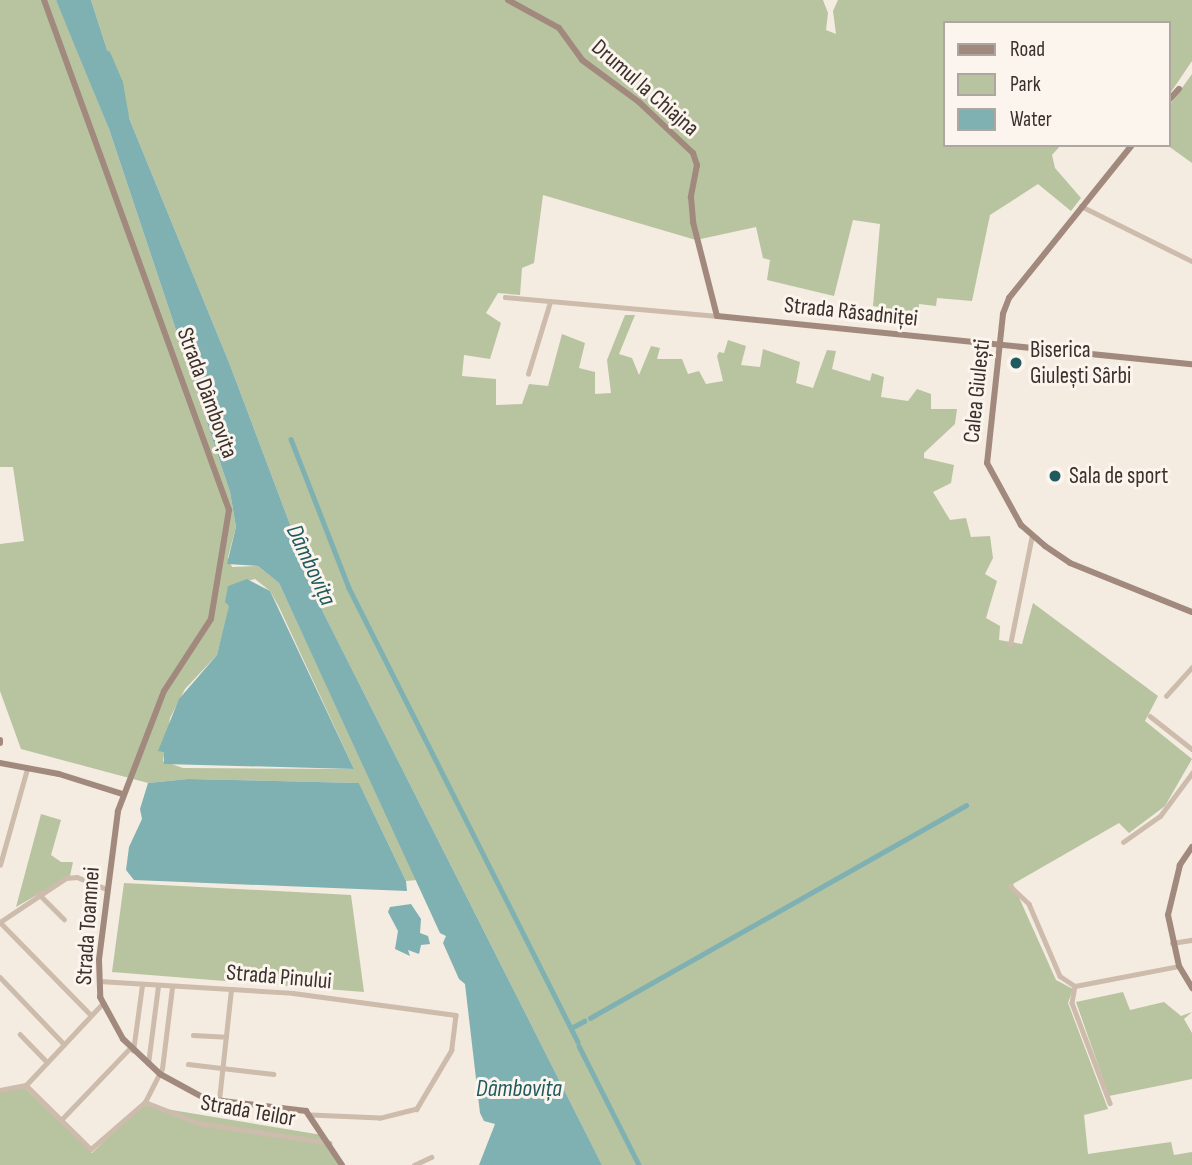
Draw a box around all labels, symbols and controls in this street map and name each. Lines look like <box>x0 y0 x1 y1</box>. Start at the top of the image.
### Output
legend <box>944 21 1171 147</box>
street label: Drumul la Chiajna <box>586 34 704 142</box>
text: Road <box>1010 37 1045 62</box>
text: Park <box>1010 72 1041 97</box>
text: Water <box>1010 107 1052 132</box>
street label: Strada Răsadniței <box>783 291 919 333</box>
street label: Strada Dâmbovița <box>171 324 243 462</box>
place label: Biserica Giulești Sârbi <box>1030 336 1131 390</box>
street label: Calea Giulești <box>958 338 996 444</box>
marker: Biserica Giulești Sârbi <box>1008 355 1024 371</box>
place label: Sala de sport <box>1069 462 1168 490</box>
marker: Sala de sport <box>1047 468 1063 484</box>
water label: Dâmbovița <box>280 520 342 610</box>
street label: Strada Toamnei <box>70 866 106 986</box>
street label: Strada Pinului <box>225 959 333 995</box>
water label: Dâmbovița <box>476 1075 562 1103</box>
street label: Strada Teilor <box>198 1089 298 1133</box>

